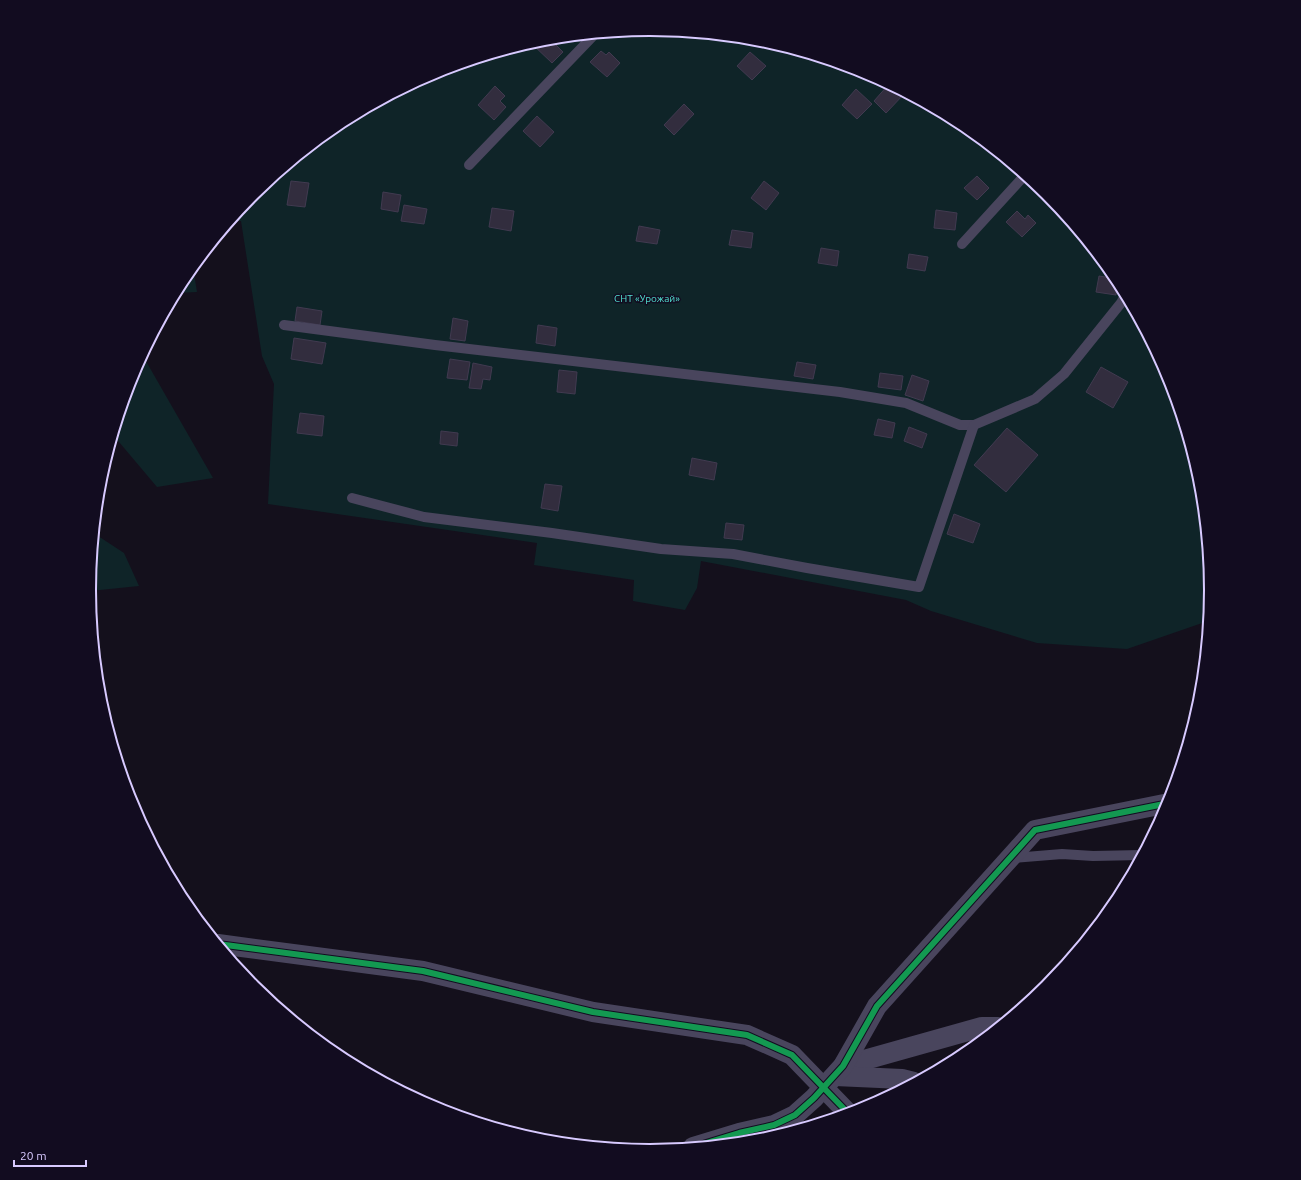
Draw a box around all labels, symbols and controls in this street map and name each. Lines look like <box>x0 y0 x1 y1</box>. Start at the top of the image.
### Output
park label: СНТ «Урожай» <box>614 293 680 304</box>
scale bar <box>14 1142 86 1168</box>
text: 20 m <box>20 1149 47 1162</box>

